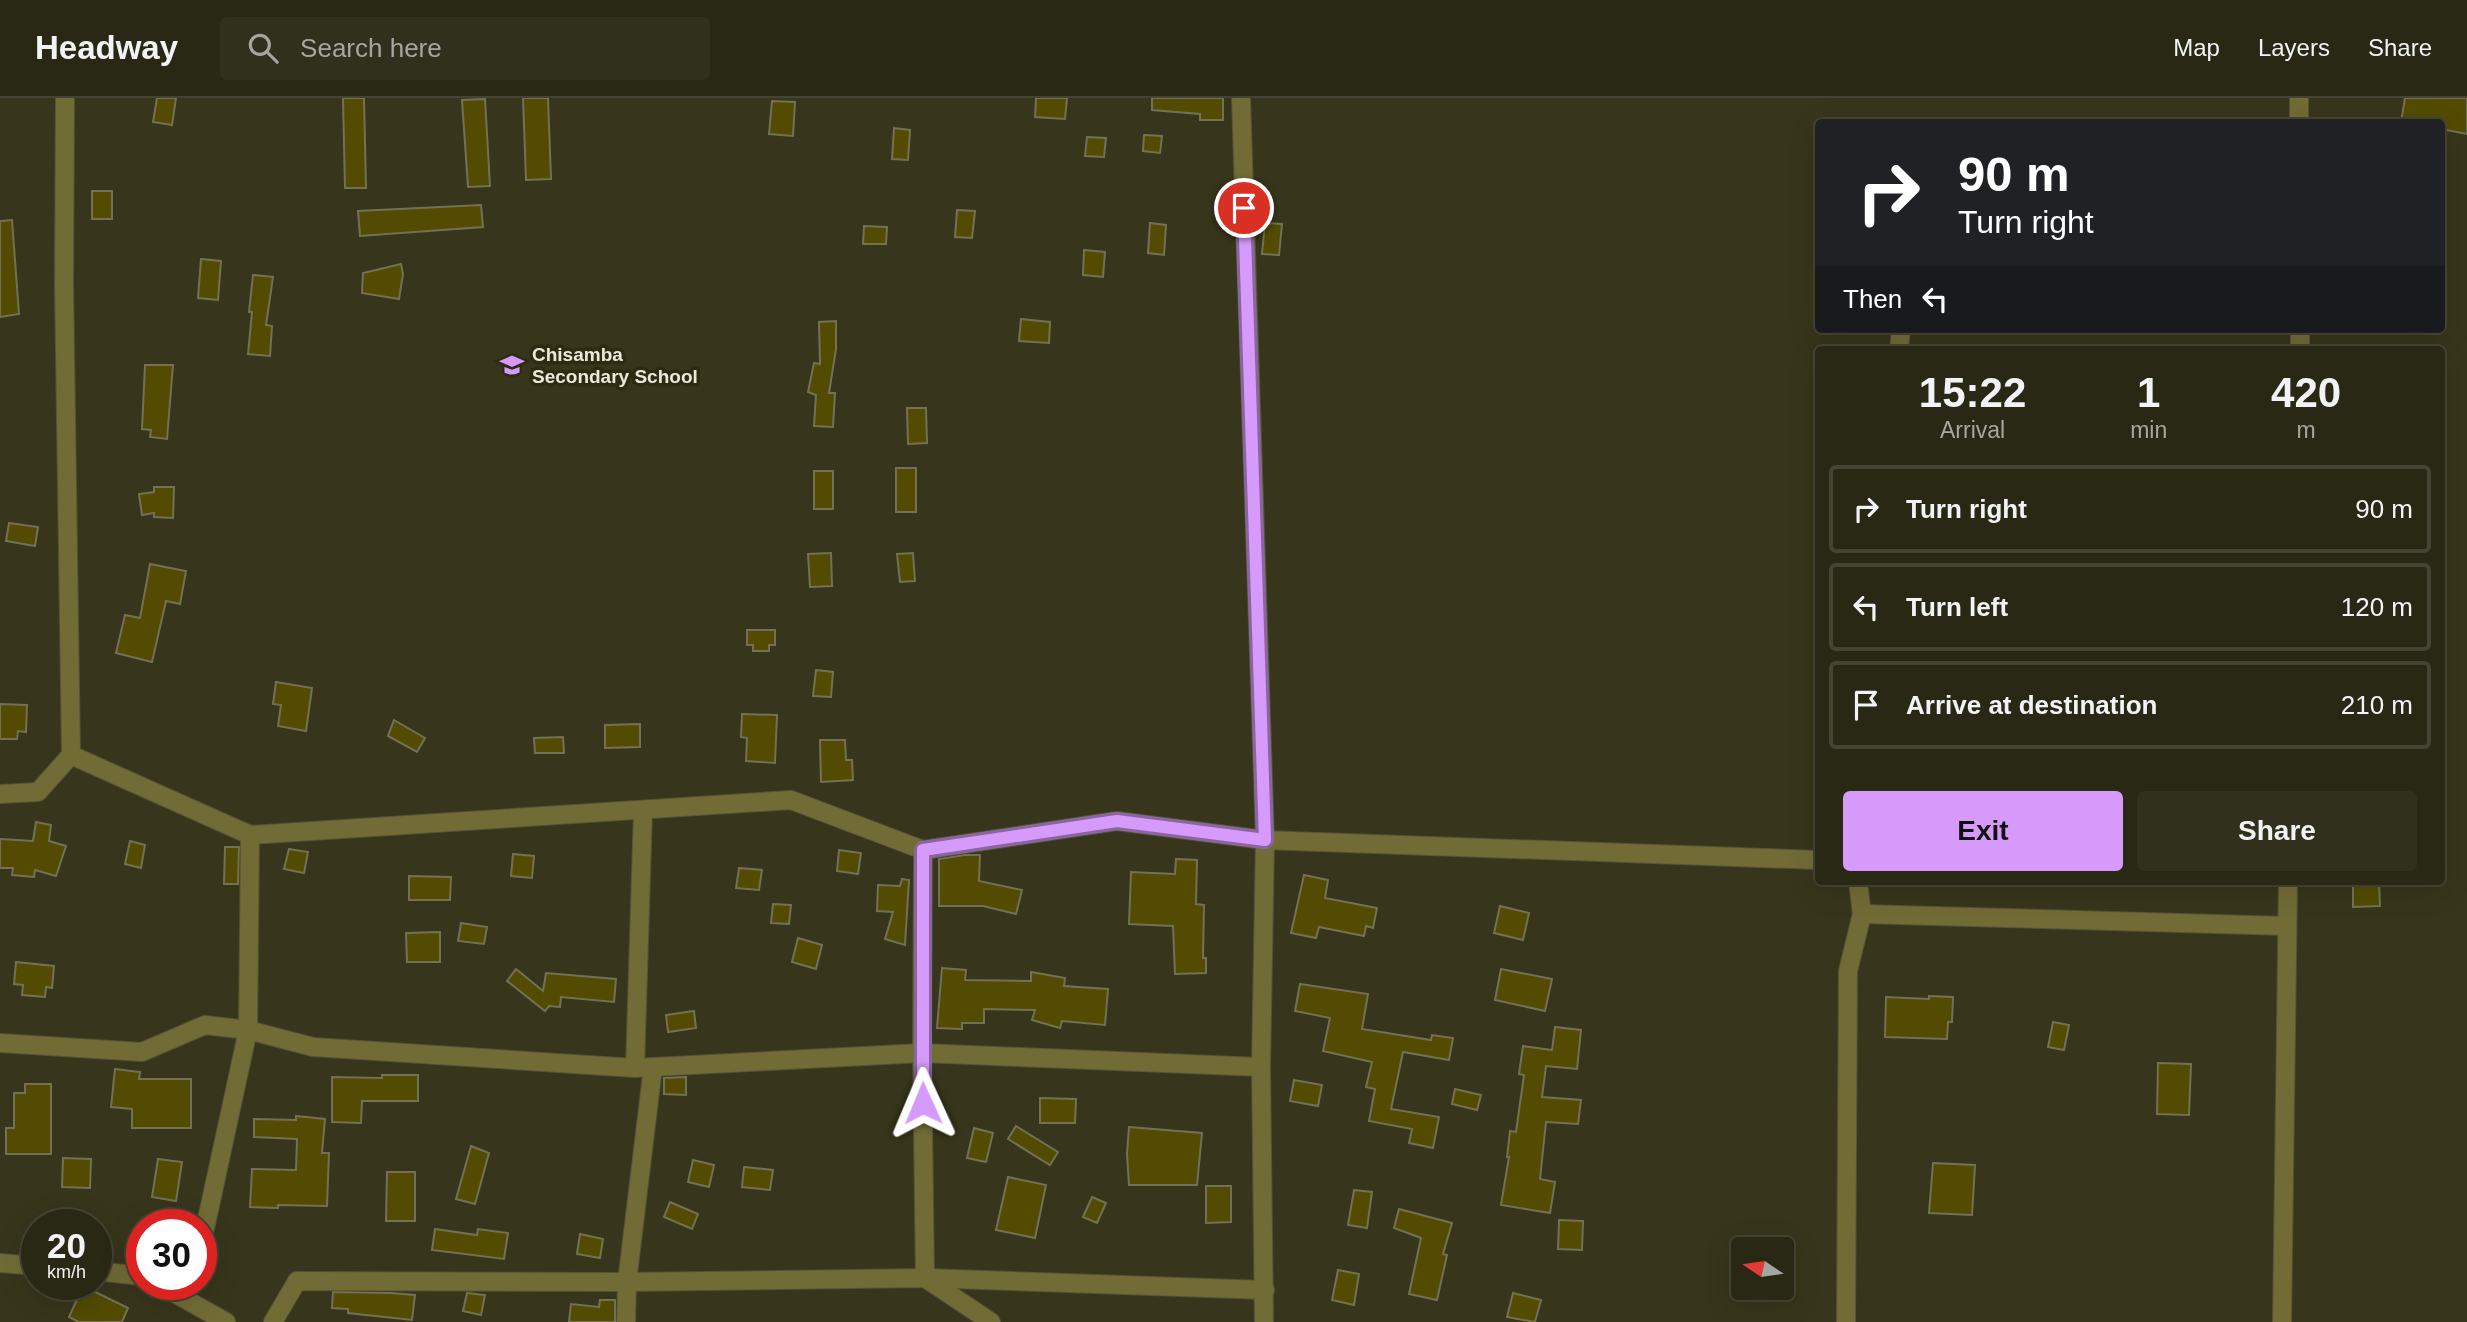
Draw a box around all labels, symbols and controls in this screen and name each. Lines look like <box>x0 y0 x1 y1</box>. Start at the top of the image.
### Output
search box <box>220 17 710 80</box>
text: Headway <box>35 29 178 66</box>
icon: search <box>244 29 282 67</box>
text: Search here <box>300 33 442 63</box>
text: Map <box>2173 34 2220 61</box>
text: Layers <box>2258 34 2330 61</box>
text: Share <box>2368 34 2432 61</box>
icon: right <box>1843 147 1934 238</box>
text: 90 m <box>1958 147 2070 201</box>
pin <box>1214 178 1274 238</box>
icon: arrive <box>1225 189 1263 227</box>
text: Turn right <box>1958 204 2094 240</box>
icon: left <box>1916 280 1954 318</box>
text: Then <box>1843 284 1902 314</box>
place label: Chisamba Secondary School <box>532 344 698 387</box>
school or university icon: Chisamba Secondary School <box>498 351 526 379</box>
text: 15:22 <box>1919 369 2026 416</box>
text: 1 <box>2137 369 2160 416</box>
text: 420 <box>2271 369 2341 416</box>
text: Arrival <box>1940 417 2005 443</box>
text: min <box>2130 417 2167 443</box>
text: m <box>2297 417 2316 443</box>
icon: right <box>1847 490 1885 528</box>
text: Turn right <box>1906 494 2027 524</box>
text: 90 m <box>2355 494 2413 524</box>
icon: left <box>1847 588 1885 626</box>
text: Turn left <box>1906 592 2008 622</box>
text: 120 m <box>2341 592 2413 622</box>
icon: arrive <box>1847 686 1885 724</box>
text: Arrive at destination <box>1906 690 2157 720</box>
text: 210 m <box>2341 690 2413 720</box>
button: Exit <box>1843 791 2123 871</box>
button: Share <box>2137 791 2417 871</box>
position arrow <box>886 1066 960 1140</box>
speed limit sign: 30 <box>126 1209 217 1300</box>
text: 20 <box>47 1226 86 1265</box>
north arrow <box>1731 1237 1794 1300</box>
map controls <box>1731 1237 1794 1300</box>
text: km/h <box>47 1262 86 1282</box>

